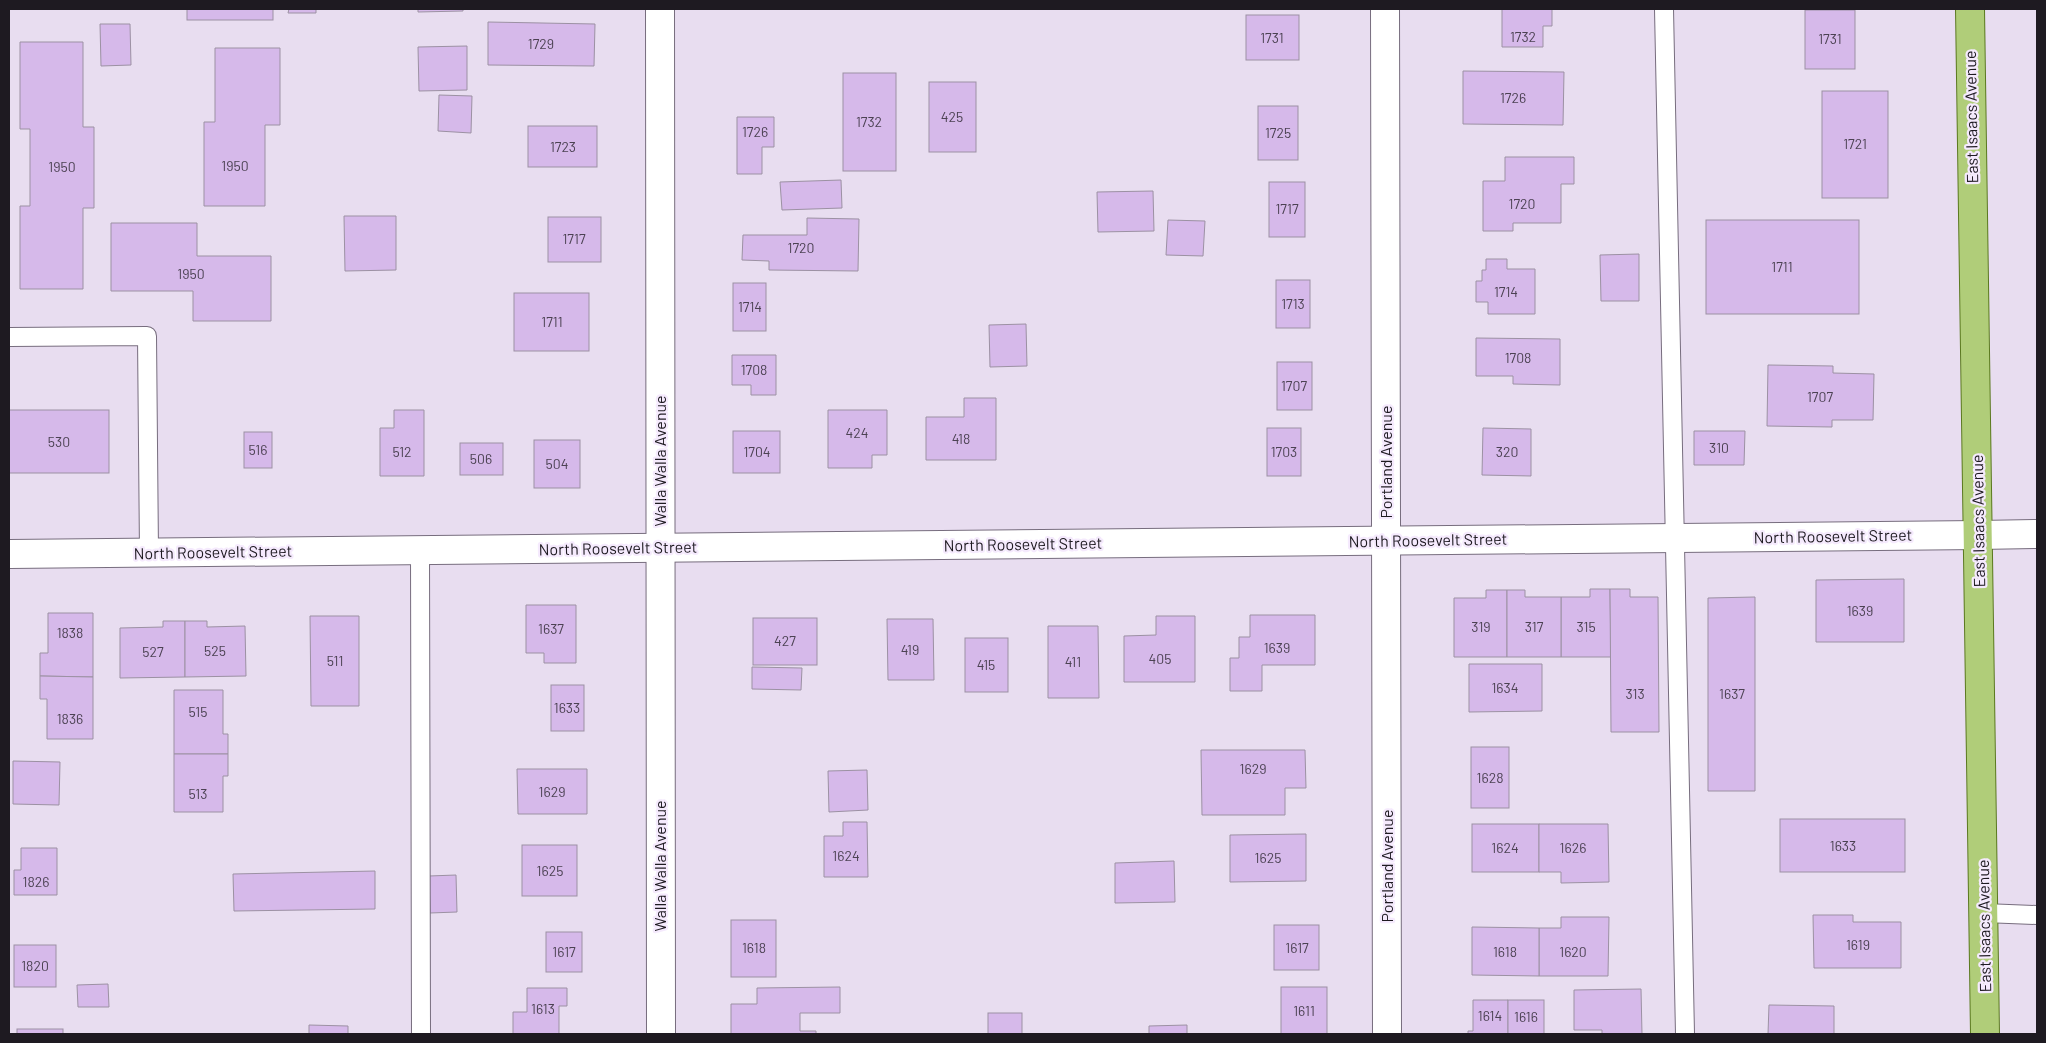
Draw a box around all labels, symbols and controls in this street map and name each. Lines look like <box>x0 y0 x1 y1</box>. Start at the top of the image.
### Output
house number: 1732 <box>1510 28 1536 45</box>
house number: 1731 <box>1260 29 1284 46</box>
house number: 1731 <box>1818 30 1842 47</box>
house number: 1729 <box>528 35 554 52</box>
street label: East Isaacs Avenue <box>1960 50 1981 184</box>
house number: 1726 <box>1500 89 1526 106</box>
house number: 425 <box>941 108 963 125</box>
house number: 1732 <box>856 113 882 130</box>
house number: 1726 <box>742 123 768 140</box>
house number: 1725 <box>1265 124 1291 141</box>
house number: 1721 <box>1843 135 1867 152</box>
house number: 1723 <box>550 138 576 155</box>
house number: 1950 <box>221 157 249 174</box>
house number: 1950 <box>48 158 76 175</box>
house number: 1720 <box>1509 195 1535 212</box>
house number: 1717 <box>1275 200 1299 217</box>
house number: 1717 <box>562 230 586 247</box>
house number: 1720 <box>788 239 814 256</box>
house number: 1711 <box>1771 258 1793 275</box>
house number: 1950 <box>177 265 205 282</box>
house number: 1714 <box>1494 283 1518 300</box>
house number: 1713 <box>1281 295 1305 312</box>
house number: 1714 <box>738 298 762 315</box>
house number: 1711 <box>541 313 563 330</box>
house number: 1708 <box>1505 349 1531 366</box>
house number: 1708 <box>741 361 767 378</box>
house number: 1707 <box>1281 377 1307 394</box>
house number: 1707 <box>1807 388 1833 405</box>
street label: Walla Walla Avenue <box>650 395 669 527</box>
street label: Portland Avenue <box>1376 406 1395 518</box>
house number: 424 <box>846 424 868 441</box>
house number: 418 <box>952 430 970 447</box>
house number: 530 <box>48 433 70 450</box>
house number: 310 <box>1709 439 1729 456</box>
house number: 516 <box>249 441 267 458</box>
house number: 512 <box>392 443 412 460</box>
house number: 1704 <box>743 443 771 460</box>
house number: 1703 <box>1271 443 1297 460</box>
house number: 320 <box>1496 443 1518 460</box>
house number: 506 <box>470 450 492 467</box>
street label: East Isaacs Avenue <box>1967 454 1988 588</box>
house number: 504 <box>546 455 568 472</box>
street label: North Roosevelt Street <box>1753 525 1912 546</box>
street label: North Roosevelt Street <box>1348 529 1507 550</box>
street label: North Roosevelt Street <box>943 533 1102 554</box>
street label: North Roosevelt Street <box>538 537 697 558</box>
street label: North Roosevelt Street <box>133 541 292 562</box>
house number: 1639 <box>1847 602 1873 619</box>
house number: 319 <box>1471 618 1491 635</box>
house number: 317 <box>1525 618 1544 635</box>
house number: 315 <box>1576 618 1596 635</box>
house number: 1637 <box>538 620 564 637</box>
house number: 1838 <box>57 624 83 641</box>
house number: 427 <box>774 632 796 649</box>
house number: 1639 <box>1264 639 1290 656</box>
house number: 419 <box>901 641 919 658</box>
house number: 525 <box>204 642 226 659</box>
house number: 527 <box>142 643 164 660</box>
house number: 405 <box>1149 650 1171 667</box>
house number: 511 <box>327 652 343 669</box>
house number: 411 <box>1065 653 1081 670</box>
house number: 415 <box>977 656 995 673</box>
house number: 1634 <box>1491 679 1519 696</box>
house number: 313 <box>1625 685 1645 702</box>
house number: 1637 <box>1719 685 1745 702</box>
house number: 1633 <box>554 699 580 716</box>
house number: 515 <box>189 703 207 720</box>
house number: 1836 <box>57 710 83 727</box>
house number: 1629 <box>1240 760 1266 777</box>
house number: 1628 <box>1477 769 1503 786</box>
house number: 1629 <box>539 783 565 800</box>
house number: 513 <box>189 785 207 802</box>
street label: Walla Walla Avenue <box>650 800 669 932</box>
street label: Portland Avenue <box>1377 810 1396 922</box>
house number: 1633 <box>1830 837 1856 854</box>
house number: 1624 <box>1491 839 1519 856</box>
house number: 1626 <box>1560 839 1586 856</box>
house number: 1624 <box>832 847 860 864</box>
house number: 1625 <box>1255 849 1281 866</box>
street label: East Isaacs Avenue <box>1973 859 1994 993</box>
house number: 1625 <box>537 862 563 879</box>
house number: 1826 <box>23 873 49 890</box>
house number: 1619 <box>1846 936 1870 953</box>
house number: 1618 <box>742 939 766 956</box>
house number: 1617 <box>1285 939 1309 956</box>
house number: 1617 <box>552 943 576 960</box>
house number: 1618 <box>1493 943 1517 960</box>
house number: 1620 <box>1559 943 1587 960</box>
house number: 1820 <box>21 957 49 974</box>
house number: 1613 <box>531 1000 555 1017</box>
house number: 1611 <box>1293 1002 1315 1019</box>
house number: 1614 <box>1478 1007 1502 1024</box>
house number: 1616 <box>1514 1008 1538 1025</box>

